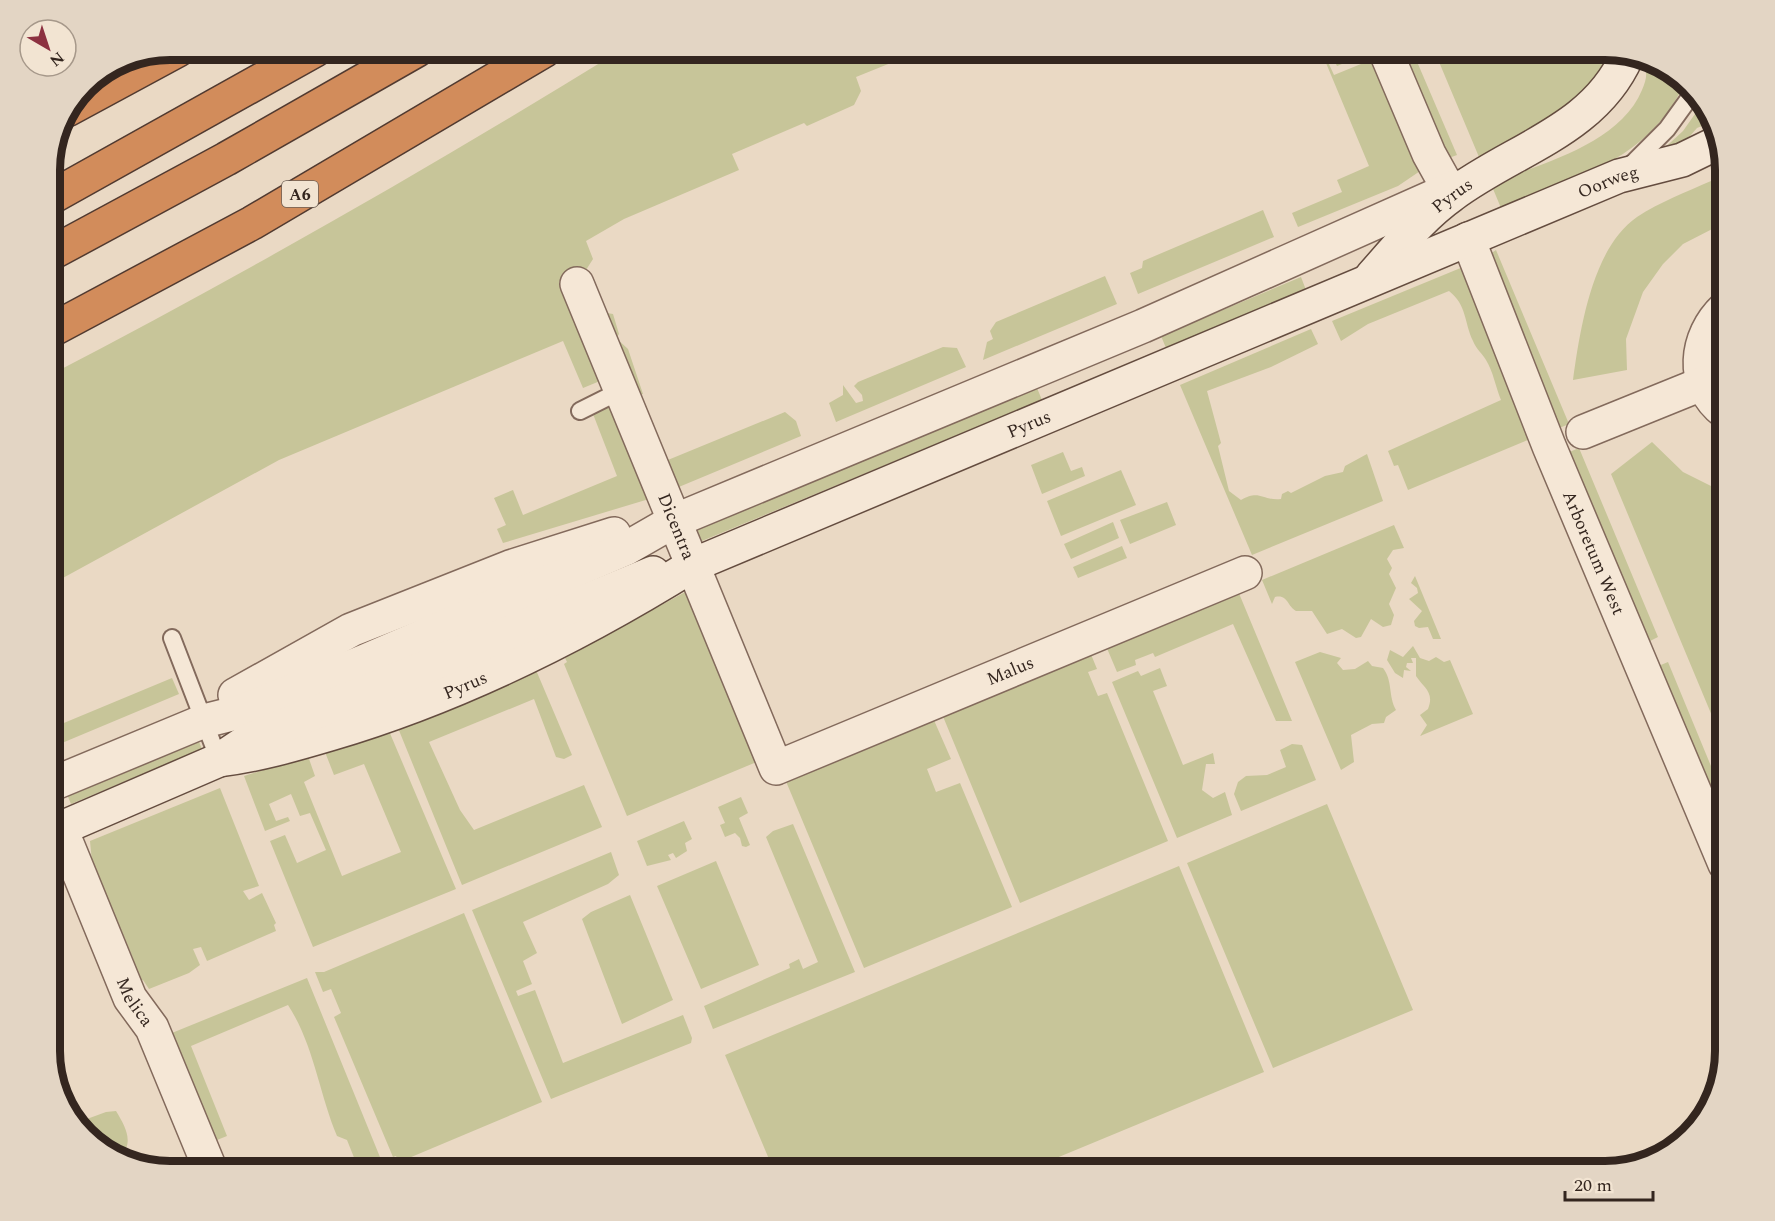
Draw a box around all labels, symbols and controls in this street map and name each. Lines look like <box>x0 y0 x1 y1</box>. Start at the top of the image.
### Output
north arrow <box>18 18 78 78</box>
text: N <box>44 45 69 72</box>
street label: Oorweg <box>1573 159 1641 206</box>
street label: Pyrus <box>1426 171 1478 220</box>
road number: A6 <box>282 181 318 207</box>
street label: Pyrus <box>1003 403 1055 446</box>
street label: Arboretum West <box>1555 486 1632 619</box>
street label: Dicentra <box>650 489 702 564</box>
street label: Malus <box>983 649 1038 693</box>
street label: Pyrus <box>439 664 492 707</box>
street label: Melica <box>109 973 160 1033</box>
scale bar <box>1565 1164 1654 1202</box>
text: 20 m <box>1574 1172 1612 1199</box>

